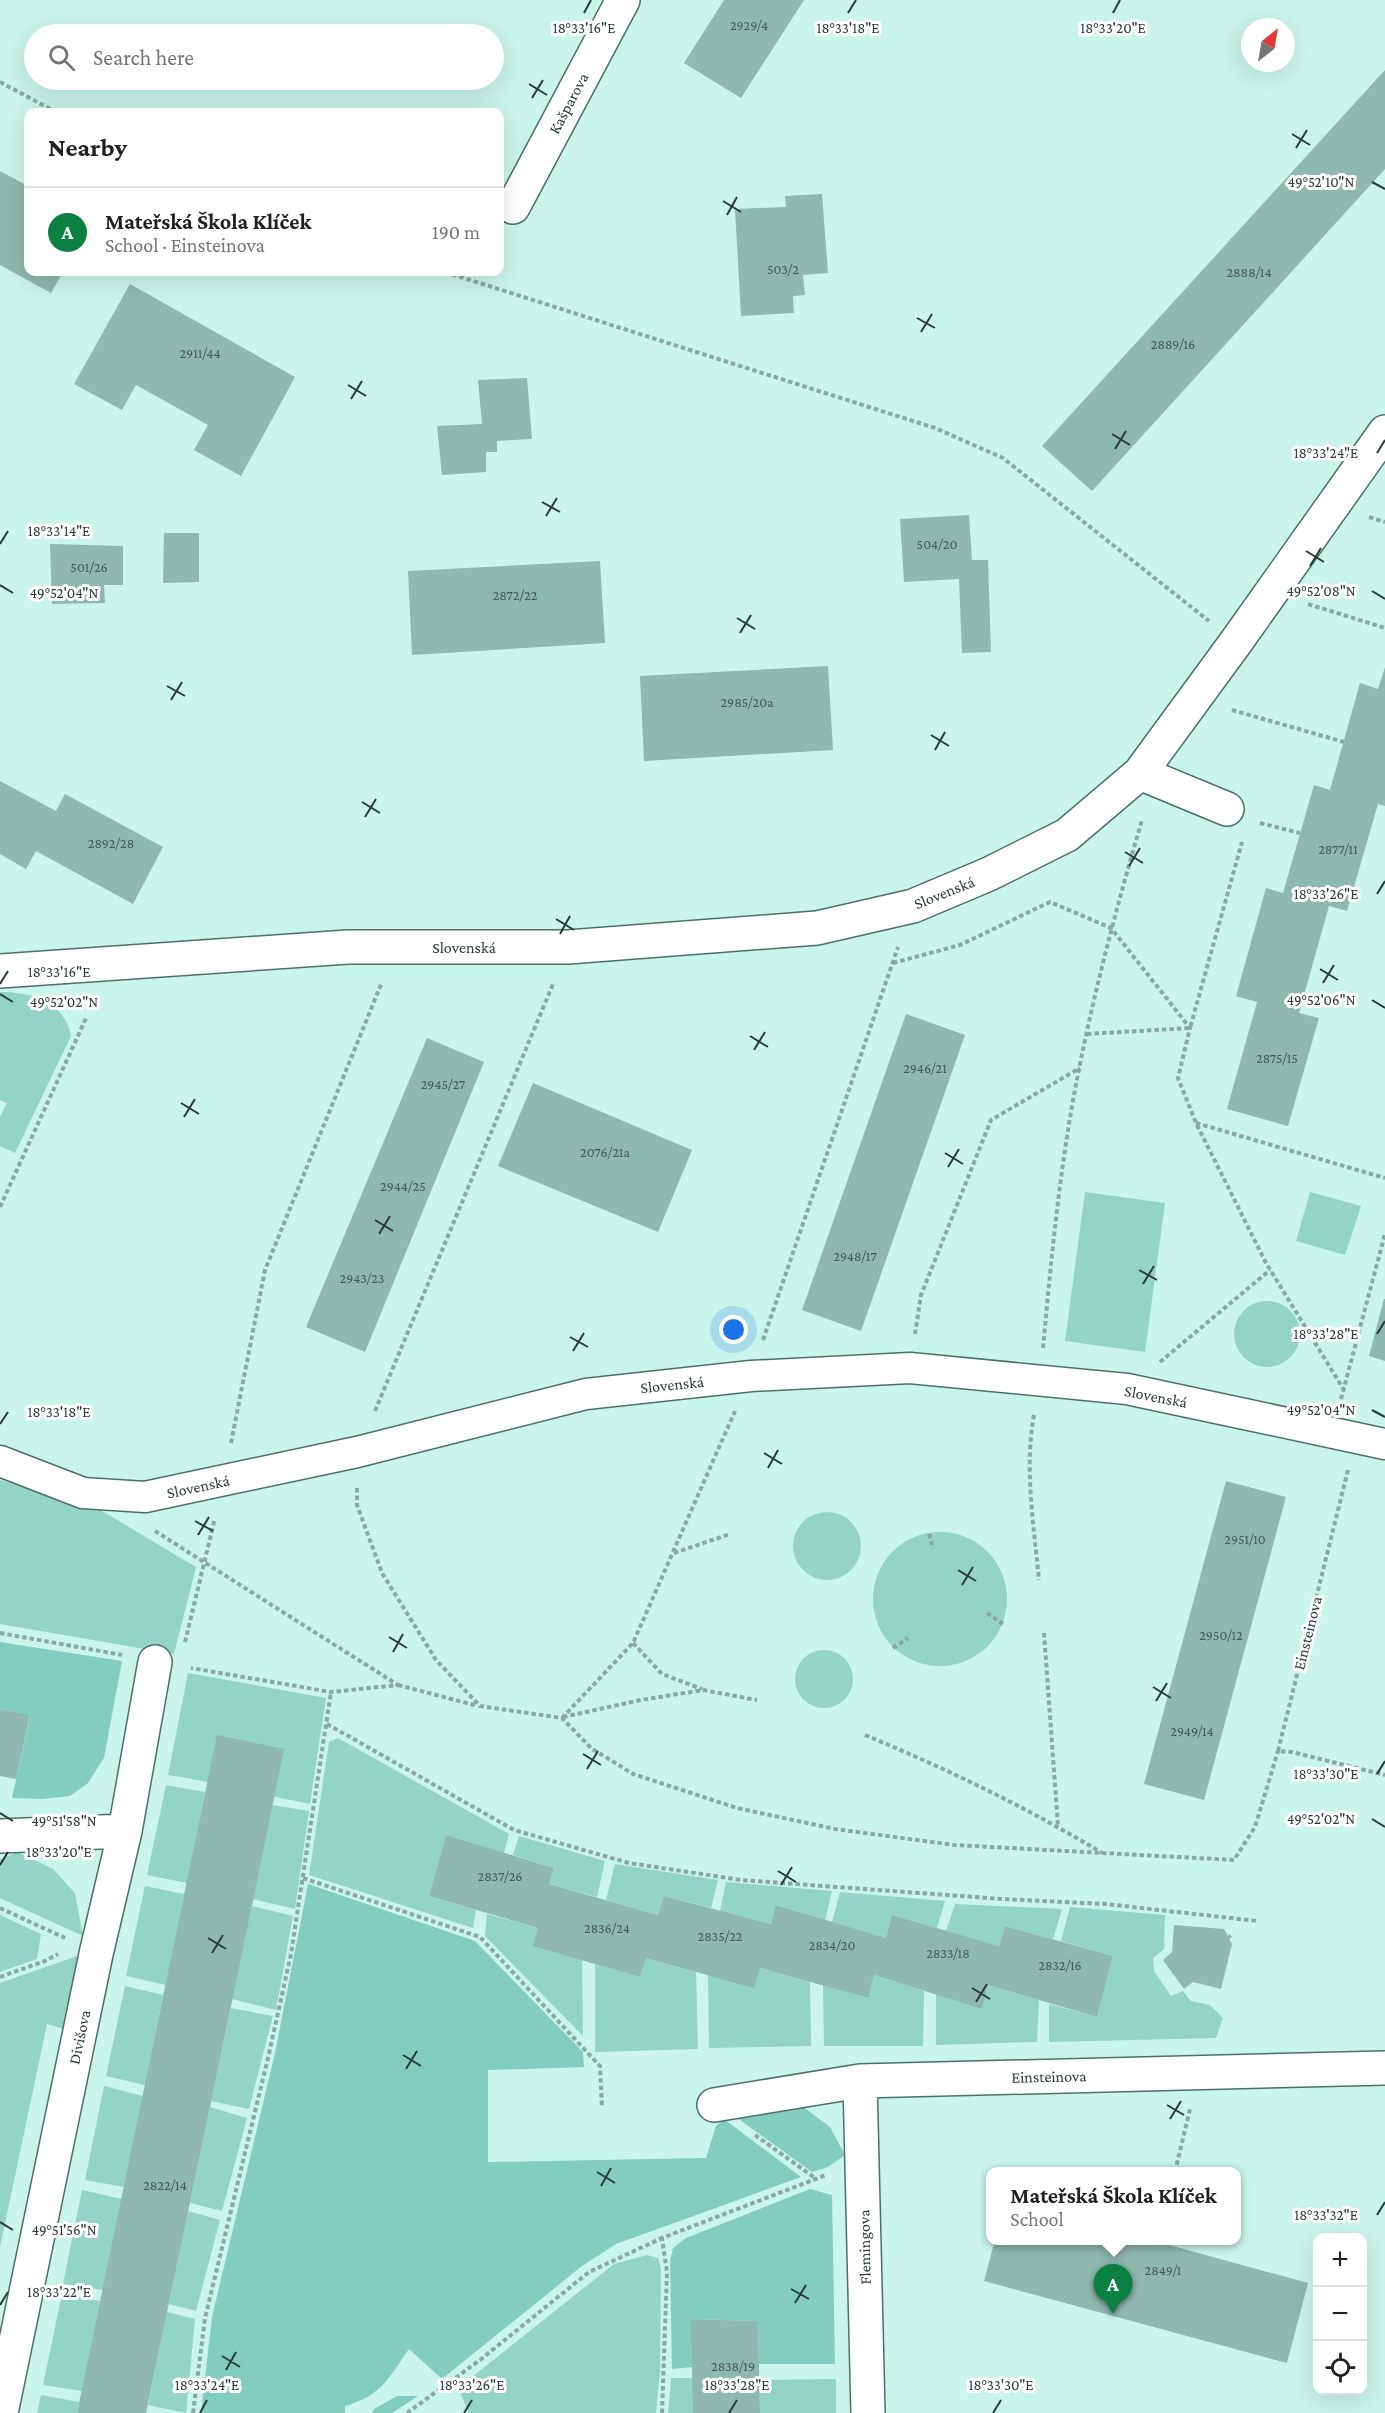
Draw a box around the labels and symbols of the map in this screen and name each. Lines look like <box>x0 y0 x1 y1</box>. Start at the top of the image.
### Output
house number: 2929/4 <box>730 17 768 33</box>
north arrow <box>1241 18 1295 72</box>
text: 18°33'16"E <box>553 20 615 36</box>
text: 18°33'18"E <box>817 20 879 36</box>
text: 18°33'20"E <box>1080 20 1146 36</box>
street label: Kašparova <box>545 69 593 137</box>
text: 49°52'10"N <box>1288 174 1354 190</box>
house number: 503/2 <box>767 261 799 277</box>
house number: 2888/14 <box>1226 264 1272 280</box>
house number: 2889/16 <box>1151 336 1195 352</box>
house number: 2911/44 <box>179 345 221 361</box>
text: 18°33'24"E <box>1294 445 1358 461</box>
text: 18°33'14"E <box>28 523 90 539</box>
house number: 504/20 <box>917 536 958 552</box>
house number: 501/26 <box>70 559 108 575</box>
text: 49°52'08"N <box>1286 583 1356 599</box>
text: 49°52'04"N <box>30 585 99 601</box>
house number: 2872/22 <box>493 587 538 603</box>
house number: 2985/20a <box>720 694 774 710</box>
house number: 2892/28 <box>88 835 134 851</box>
house number: 2877/11 <box>1318 841 1358 857</box>
street label: Slovenská <box>911 872 977 912</box>
text: 18°33'26"E <box>1294 886 1358 902</box>
street label: Slovenská <box>432 939 496 956</box>
text: 18°33'16"E <box>28 964 90 980</box>
text: 49°52'06"N <box>1286 992 1356 1008</box>
text: 49°52'02"N <box>30 994 98 1010</box>
house number: 2875/15 <box>1256 1050 1298 1066</box>
house number: 2946/21 <box>903 1060 947 1076</box>
house number: 2945/27 <box>421 1076 466 1092</box>
house number: 2076/21a <box>580 1144 630 1160</box>
house number: 2944/25 <box>380 1178 426 1194</box>
house number: 2948/17 <box>833 1248 877 1264</box>
house number: 2943/23 <box>339 1270 385 1286</box>
your location <box>719 1315 748 1344</box>
text: 18°33'28"E <box>1294 1326 1359 1342</box>
street label: Slovenská <box>639 1373 705 1396</box>
street label: Slovenská <box>1123 1382 1189 1411</box>
text: 49°52'04"N <box>1287 1402 1356 1418</box>
text: 18°33'18"E <box>28 1404 90 1420</box>
street label: Slovenská <box>165 1471 232 1501</box>
house number: 2951/10 <box>1224 1531 1266 1547</box>
street label: Einsteinova <box>1290 1594 1325 1672</box>
house number: 2950/12 <box>1199 1627 1243 1643</box>
house number: 2949/14 <box>1170 1723 1214 1739</box>
text: 18°33'30"E <box>1294 1766 1359 1782</box>
text: 49°52'02"N <box>1287 1811 1355 1827</box>
text: 49°51'58"N <box>31 1813 97 1829</box>
text: 18°33'20"E <box>26 1844 92 1860</box>
house number: 2837/26 <box>478 1868 522 1884</box>
house number: 2836/24 <box>584 1920 630 1936</box>
house number: 2835/22 <box>698 1928 743 1944</box>
house number: 2834/20 <box>809 1937 856 1953</box>
house number: 2833/18 <box>926 1945 970 1961</box>
house number: 2832/16 <box>1038 1957 1082 1973</box>
street label: Divišova <box>65 2008 94 2066</box>
street label: Einsteinova <box>1011 2067 1087 2086</box>
house number: 2822/14 <box>143 2177 187 2193</box>
text: 18°33'32"E <box>1294 2207 1358 2223</box>
street label: Flemingova <box>855 2209 875 2285</box>
text: 49°51'56"N <box>31 2222 97 2238</box>
house number: 2849/1 <box>1145 2262 1182 2278</box>
pin: A <box>1094 2264 1132 2314</box>
text: 18°33'22"E <box>27 2284 91 2300</box>
house number: 2838/19 <box>711 2358 755 2374</box>
text: 18°33'24"E <box>175 2377 239 2393</box>
text: 18°33'26"E <box>440 2377 504 2393</box>
text: 18°33'28"E <box>705 2377 770 2393</box>
text: 18°33'30"E <box>969 2377 1034 2393</box>

